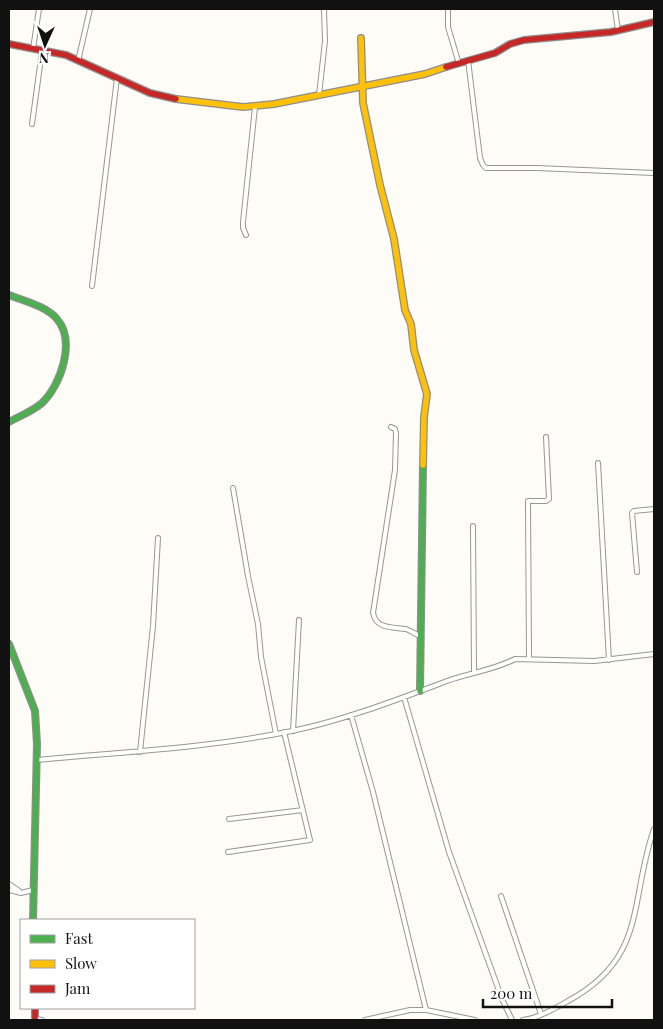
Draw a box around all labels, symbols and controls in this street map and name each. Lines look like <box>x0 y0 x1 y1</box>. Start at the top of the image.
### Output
north arrow <box>20 20 70 70</box>
text: N <box>39 49 50 68</box>
legend <box>20 919 195 1009</box>
text: Fast <box>65 928 94 948</box>
text: Slow <box>65 953 97 973</box>
scale bar <box>483 976 612 1008</box>
text: Jam <box>64 978 91 998</box>
text: 200 m <box>490 983 533 1003</box>

